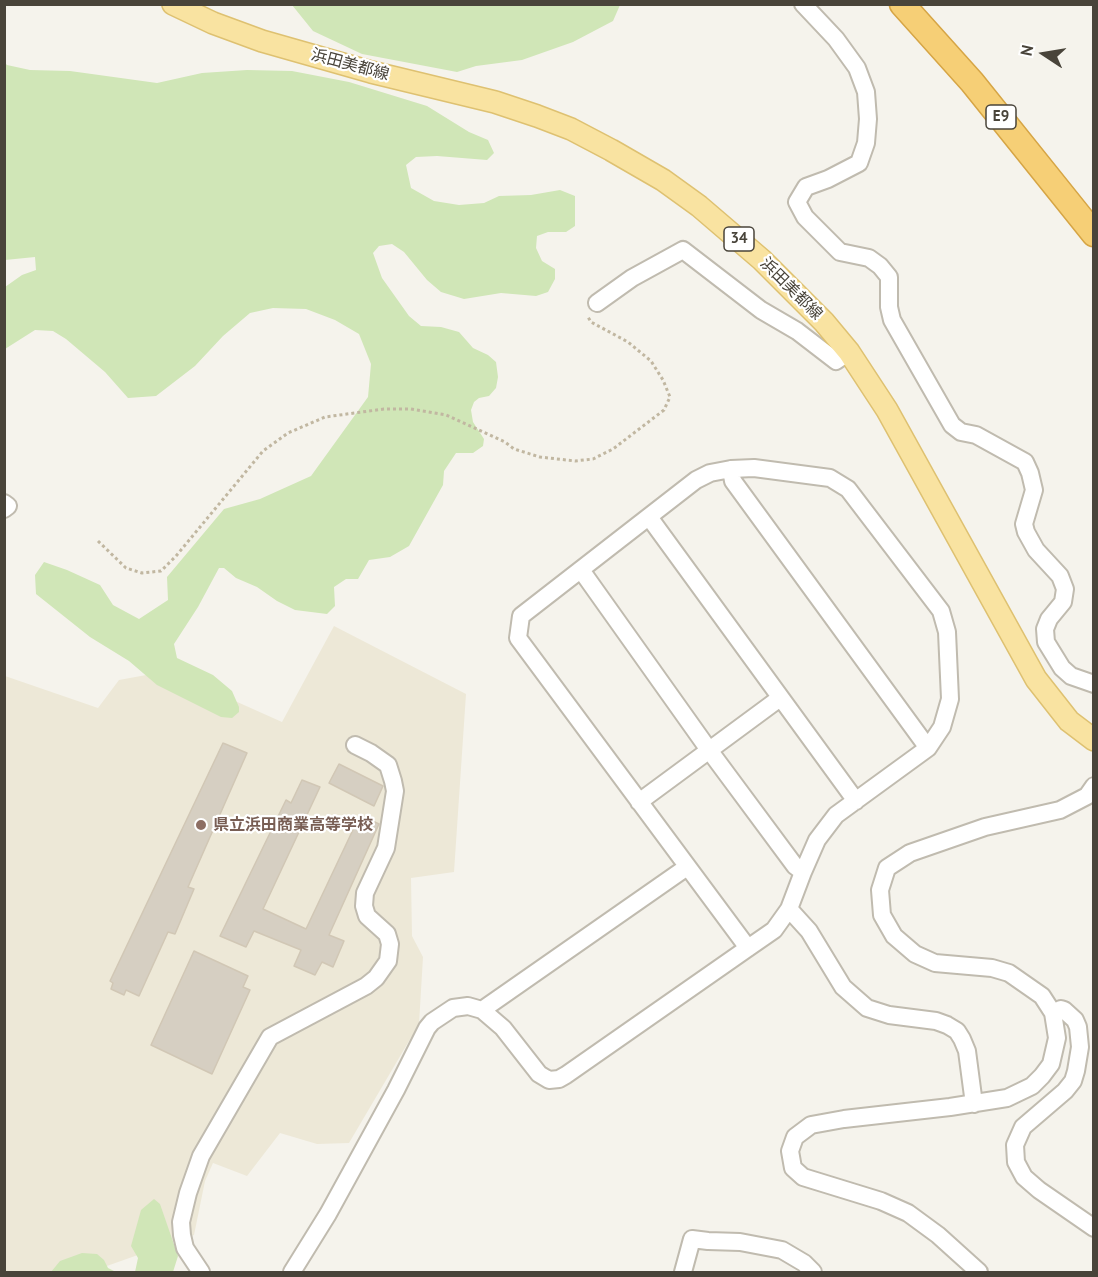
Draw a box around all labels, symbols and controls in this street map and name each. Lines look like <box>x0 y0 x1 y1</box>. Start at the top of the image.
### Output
north arrow <box>1014 24 1074 84</box>
text: N <box>1016 43 1037 57</box>
street label: 浜田美都線 <box>309 45 391 85</box>
road number: E9 <box>986 105 1016 129</box>
road number: 34 <box>724 227 754 251</box>
street label: 浜田美都線 <box>756 254 826 324</box>
place label: 県立浜田商業高等学校 <box>213 815 373 835</box>
marker: 県立浜田商業高等学校 <box>194 818 208 832</box>

